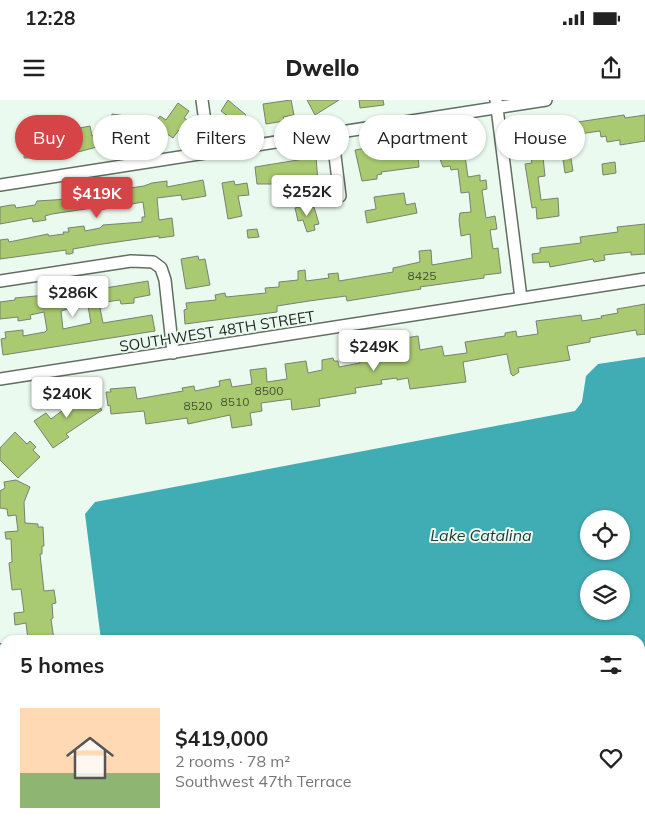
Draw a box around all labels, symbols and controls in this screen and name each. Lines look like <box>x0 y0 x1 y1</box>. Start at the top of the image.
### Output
text: 12:28 <box>25 6 75 30</box>
icon: menu <box>20 54 48 82</box>
text: Dwello <box>286 54 359 82</box>
icon: share <box>597 54 625 82</box>
chip: Buy <box>15 115 83 160</box>
chip: Rent <box>93 115 168 160</box>
chip: Filters <box>178 115 264 160</box>
chip: New <box>274 115 349 160</box>
chip: Apartment <box>359 115 486 160</box>
chip: House <box>496 115 585 160</box>
pin: $252K <box>272 174 342 217</box>
pin: $419K <box>62 176 132 219</box>
text: $252K <box>282 181 332 201</box>
text: $419K <box>72 183 122 203</box>
house number: 8425 <box>408 268 436 283</box>
pin: $286K <box>38 276 108 318</box>
text: $286K <box>48 282 98 302</box>
street label: SOUTHWEST 48TH STREET <box>118 306 316 356</box>
pin: $249K <box>339 330 409 372</box>
text: $249K <box>349 336 399 356</box>
pin: $240K <box>32 376 102 419</box>
text: $240K <box>42 383 92 403</box>
house number: 8500 <box>255 383 283 398</box>
house number: 8510 <box>221 394 249 409</box>
house number: 8520 <box>184 398 212 413</box>
map controls <box>580 510 630 620</box>
button: locate <box>580 510 630 560</box>
water label: Lake Catalina <box>430 525 532 545</box>
button: layers <box>580 570 630 620</box>
icon: filters <box>597 651 625 679</box>
text: 5 homes <box>20 652 104 678</box>
text: $419,000 <box>175 725 268 751</box>
icon: home <box>60 728 120 788</box>
icon: heart <box>597 744 625 772</box>
text: 2 rooms · 78 m² <box>175 751 290 771</box>
text: Southwest 47th Terrace <box>175 771 351 791</box>

